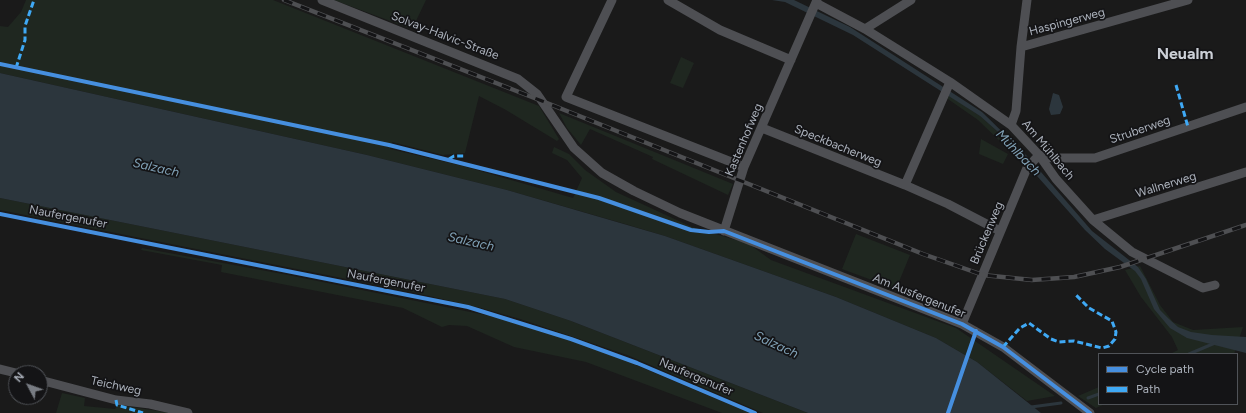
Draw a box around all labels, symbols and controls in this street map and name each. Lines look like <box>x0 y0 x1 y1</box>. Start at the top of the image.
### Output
street label: Haspingerweg <box>1028 5 1106 39</box>
street label: Solvay-Halvic-Straße <box>389 9 501 63</box>
district label: Neualm <box>1157 44 1213 64</box>
street label: Kastenhofweg <box>722 101 766 179</box>
street label: Struberweg <box>1108 113 1172 147</box>
street label: Am Mühlbach <box>1019 117 1077 183</box>
street label: Speckbacherweg <box>792 122 884 170</box>
water label: Mühlbach <box>992 127 1044 179</box>
water label: Salzach <box>131 155 181 181</box>
street label: Wallnerweg <box>1134 169 1198 201</box>
street label: Brückenweg <box>967 200 1007 266</box>
street label: Naufergenufer <box>28 202 108 232</box>
water label: Salzach <box>446 229 496 255</box>
street label: Naufergenufer <box>346 266 426 296</box>
street label: Am Ausfergenufer <box>871 271 967 321</box>
water label: Salzach <box>751 328 801 362</box>
legend <box>1098 353 1238 405</box>
street label: Naufergenufer <box>657 355 735 399</box>
text: Cycle path <box>1136 362 1194 376</box>
north arrow <box>8 365 48 405</box>
text: N <box>12 370 27 385</box>
street label: Teichweg <box>89 374 143 398</box>
text: Path <box>1136 382 1160 396</box>

